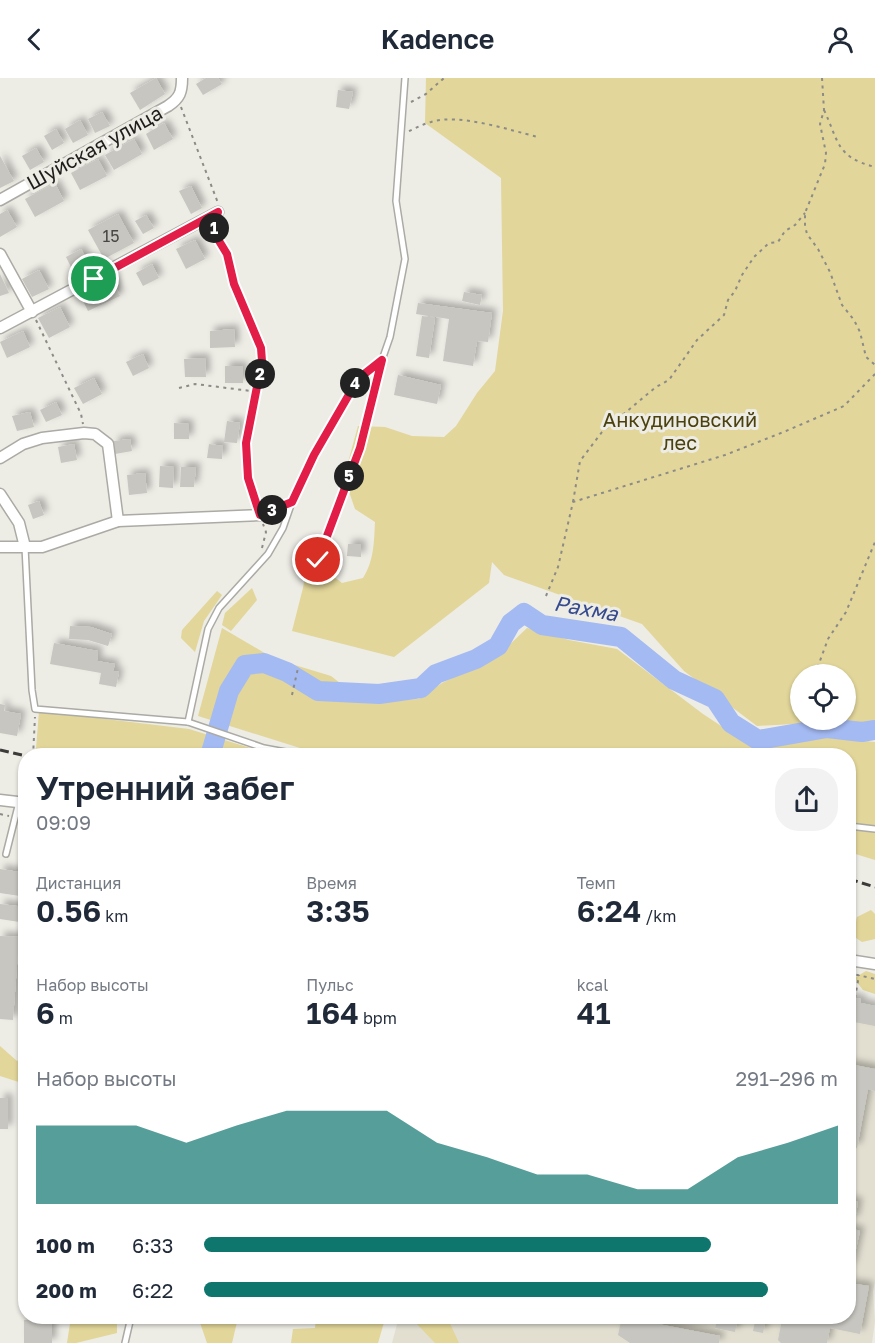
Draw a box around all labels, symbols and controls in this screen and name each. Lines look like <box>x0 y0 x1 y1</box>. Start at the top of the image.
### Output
icon: back <box>18 23 51 56</box>
text: Kadence <box>381 23 494 55</box>
icon: person <box>824 23 857 56</box>
street label: Шуйская улица <box>22 100 166 194</box>
pin: 1 <box>199 213 229 243</box>
text: 1 <box>210 218 218 238</box>
house number: 15 <box>102 226 120 246</box>
pin <box>68 253 119 304</box>
icon: arrive <box>77 262 110 295</box>
pin: 2 <box>245 359 275 389</box>
text: 2 <box>255 364 265 384</box>
pin: 4 <box>340 368 370 398</box>
text: 4 <box>350 373 360 393</box>
park label: Анкудиновский лес <box>603 407 757 454</box>
pin: 5 <box>334 461 364 491</box>
text: 5 <box>344 466 354 486</box>
pin: 3 <box>257 495 287 525</box>
text: 3 <box>267 500 277 520</box>
pin <box>292 534 343 585</box>
icon: check <box>301 543 334 576</box>
water label: Рахма <box>552 590 621 627</box>
map controls <box>790 664 856 730</box>
button: locate <box>790 664 856 730</box>
text: Утренний забег <box>36 768 294 807</box>
button: share <box>775 768 838 831</box>
text: 09:09 <box>36 810 91 834</box>
text: Дистанция <box>36 873 121 893</box>
text: Время <box>306 873 357 893</box>
text: Темп <box>577 873 616 893</box>
text: 0.56 <box>36 893 101 929</box>
text: 3:35 <box>306 893 370 929</box>
text: 6:24 <box>577 893 642 929</box>
text: km <box>101 906 128 926</box>
text: /km <box>642 906 676 926</box>
text: Набор высоты <box>36 975 149 995</box>
text: Пульс <box>306 975 354 995</box>
text: kcal <box>577 975 608 995</box>
text: 6 <box>36 995 55 1031</box>
text: 164 <box>306 995 359 1031</box>
text: 41 <box>577 995 611 1031</box>
text: m <box>55 1008 73 1028</box>
text: bpm <box>359 1008 397 1028</box>
text: Набор высоты <box>36 1066 177 1090</box>
text: 291–296 m <box>736 1066 838 1090</box>
text: 100 m <box>36 1233 95 1257</box>
text: 6:33 <box>132 1233 174 1257</box>
text: 200 m <box>36 1278 97 1302</box>
text: 6:22 <box>132 1278 173 1302</box>

